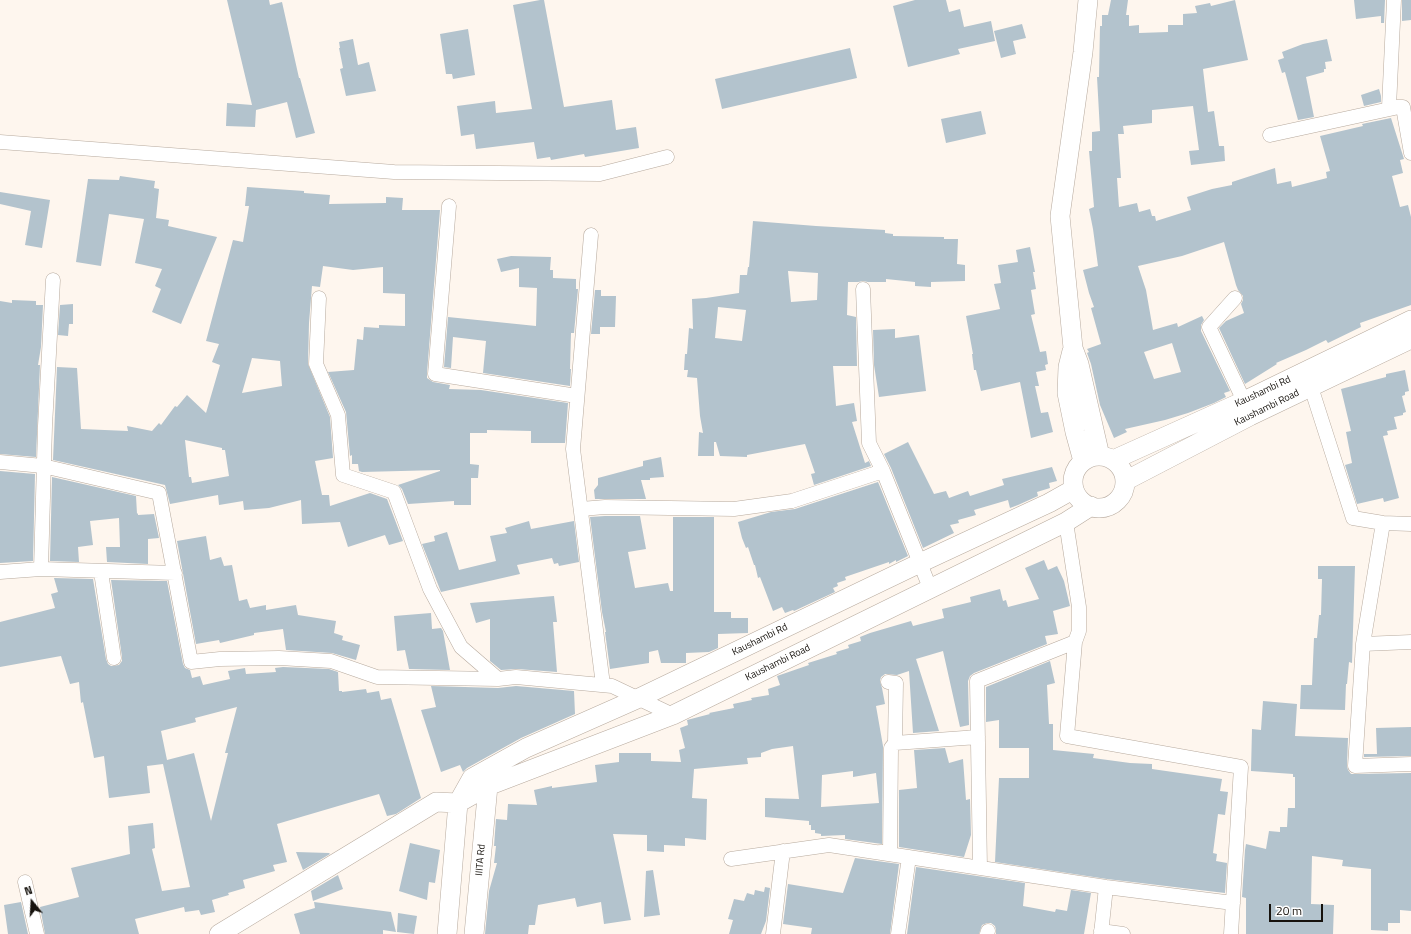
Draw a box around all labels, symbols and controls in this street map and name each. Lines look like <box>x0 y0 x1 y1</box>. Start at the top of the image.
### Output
street label: Kaushambi Rd <box>1233 374 1293 410</box>
street label: Kaushambi Road <box>1233 387 1301 429</box>
street label: Kaushambi Rd <box>730 621 790 659</box>
street label: Kaushambi Road <box>744 642 812 684</box>
street label: IIITA Rd <box>474 844 488 876</box>
north arrow <box>12 882 52 922</box>
text: N <box>22 882 34 899</box>
scale bar <box>1271 896 1325 922</box>
text: 20 m <box>1276 901 1302 920</box>

